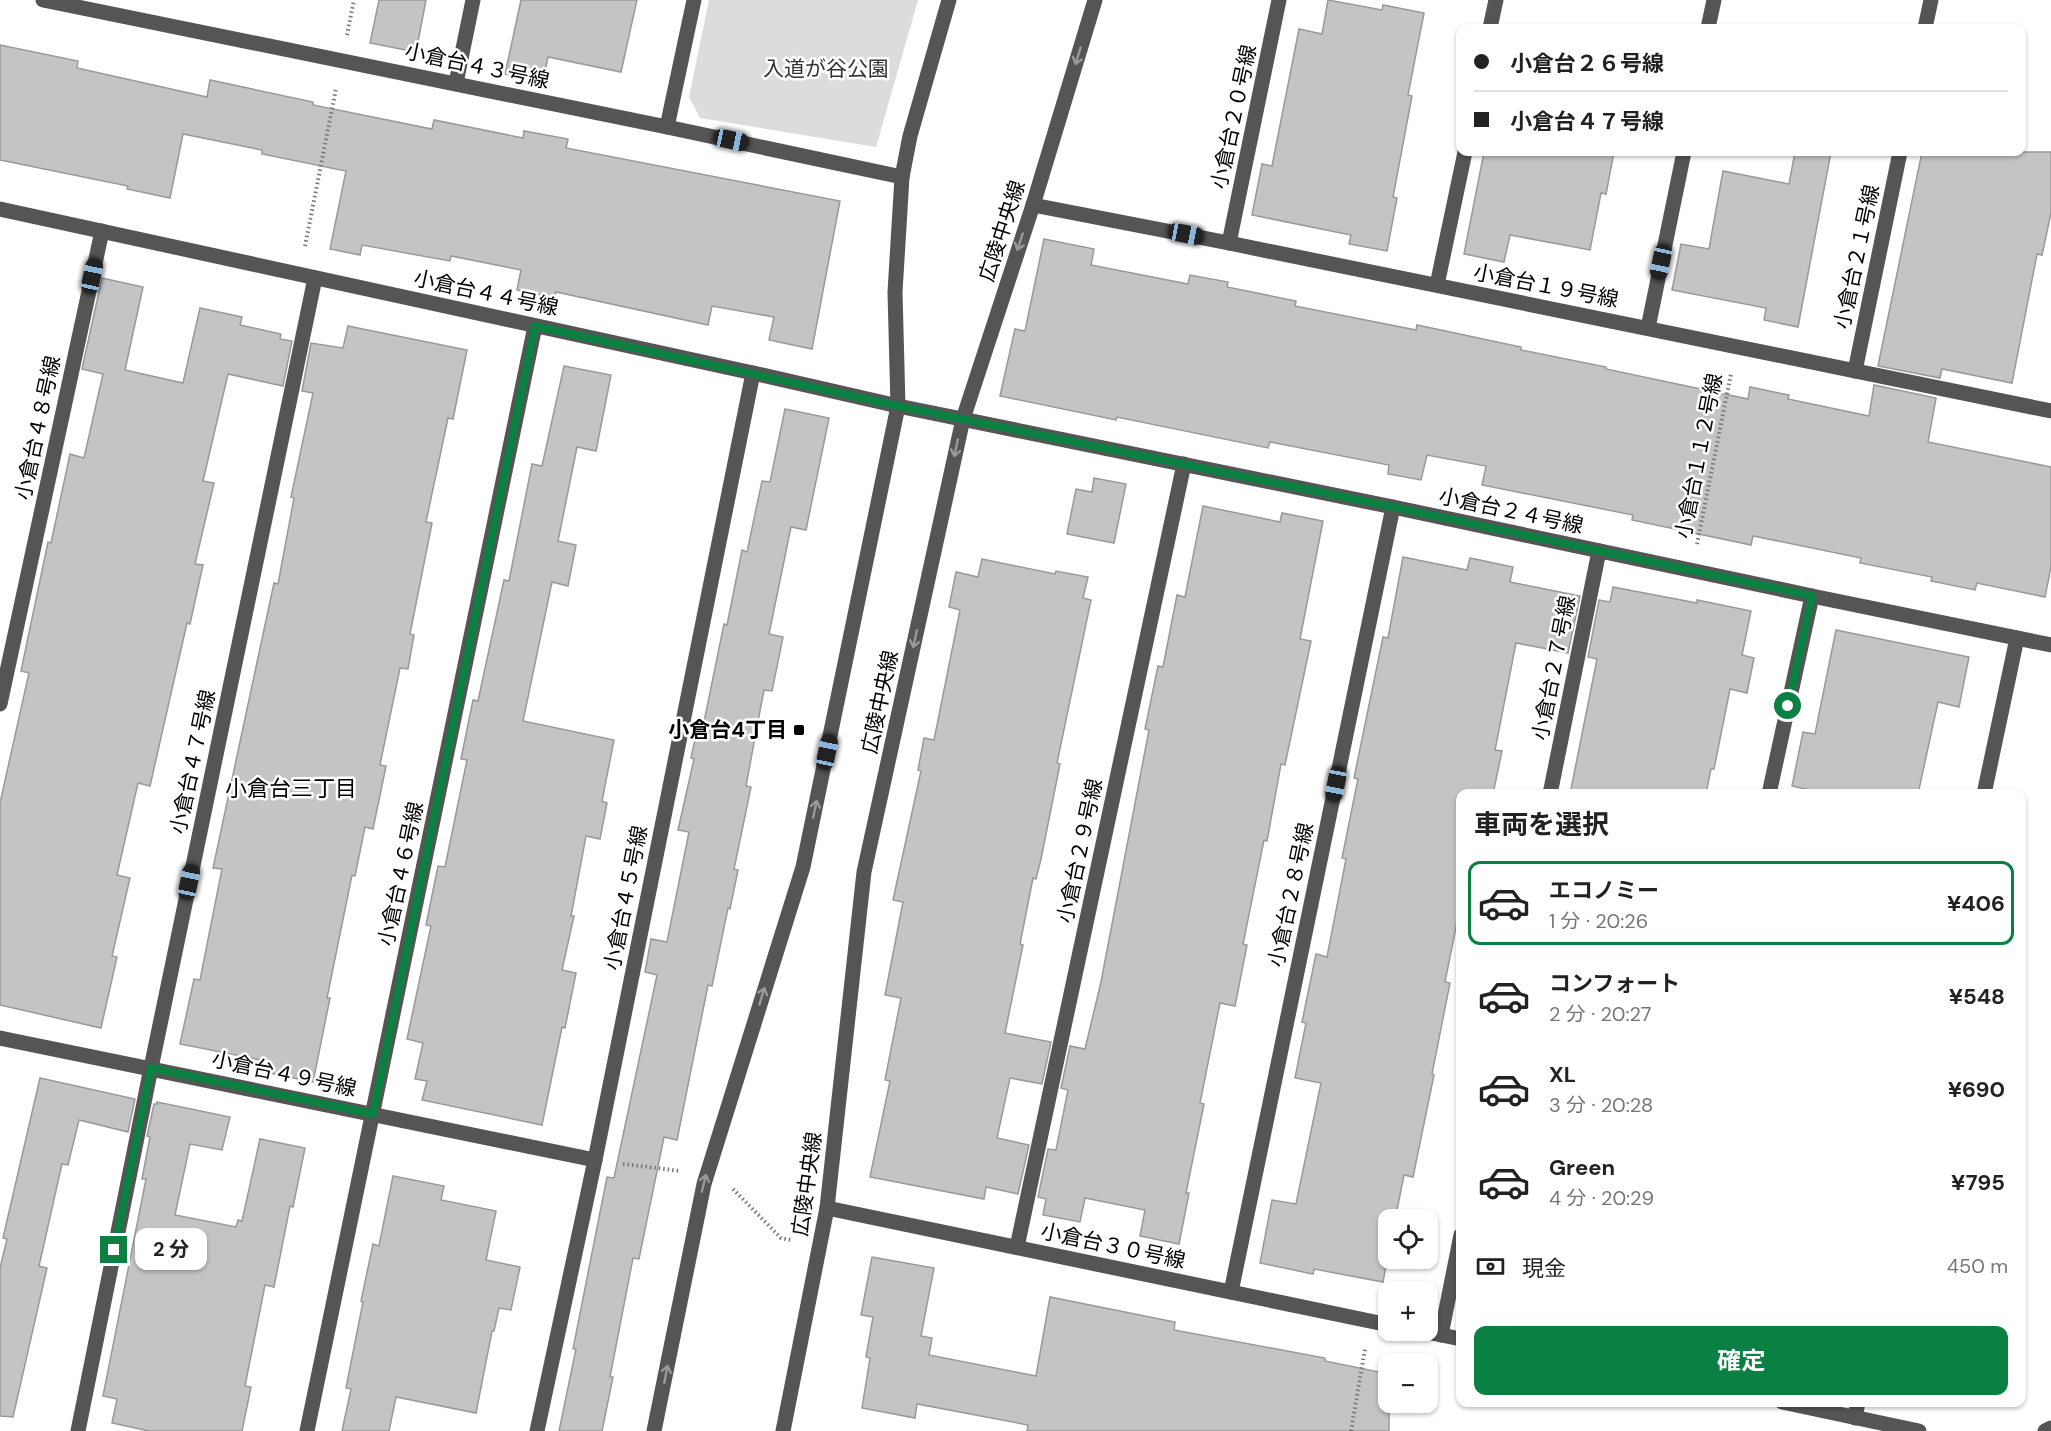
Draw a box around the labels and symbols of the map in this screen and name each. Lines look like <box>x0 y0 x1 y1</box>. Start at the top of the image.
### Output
street label: 小倉台４３号線 <box>402 37 552 95</box>
street label: 小倉台２０号線 <box>1205 42 1263 192</box>
one-way arrow <box>1072 46 1083 65</box>
park label: 入道が谷公園 <box>763 55 889 83</box>
car <box>712 127 750 153</box>
street label: 広陵中央線 <box>972 177 1032 285</box>
street label: 小倉台２１号線 <box>1828 182 1886 332</box>
car <box>1167 222 1205 246</box>
one-way arrow <box>1014 232 1025 251</box>
car <box>1648 243 1674 281</box>
car <box>79 257 105 295</box>
street label: 小倉台１９号線 <box>1471 258 1621 314</box>
street label: 小倉台４４号線 <box>411 264 561 322</box>
street label: 小倉台４８号線 <box>9 353 67 503</box>
street label: 小倉台１１２号線 <box>1669 371 1729 541</box>
one-way arrow <box>950 439 962 458</box>
street label: 小倉台２４号線 <box>1436 482 1586 540</box>
street label: 小倉台２７号線 <box>1526 593 1582 743</box>
one-way arrow <box>909 629 920 648</box>
street label: 広陵中央線 <box>855 648 905 756</box>
street label: 小倉台４７号線 <box>164 687 222 837</box>
route start <box>1774 692 1801 719</box>
place label: 小倉台4丁目 <box>668 716 787 744</box>
marker: 小倉台4丁目 <box>792 723 806 737</box>
car <box>814 733 840 771</box>
car <box>1324 765 1348 803</box>
district label: 小倉台三丁目 <box>225 774 357 803</box>
street label: 小倉台２９号線 <box>1051 776 1109 926</box>
street label: 小倉台４６号線 <box>372 799 430 949</box>
one-way arrow <box>810 800 821 819</box>
street label: 小倉台２８号線 <box>1262 820 1320 970</box>
street label: 小倉台４５号線 <box>598 823 654 973</box>
car <box>176 863 202 901</box>
one-way arrow <box>758 987 769 1006</box>
street label: 小倉台４９号線 <box>209 1045 359 1103</box>
street label: 広陵中央線 <box>786 1130 828 1238</box>
one-way arrow <box>699 1173 711 1192</box>
street label: 小倉台３０号線 <box>1038 1217 1188 1275</box>
callout: 2 分 <box>135 1229 207 1271</box>
route end <box>100 1236 127 1263</box>
one-way arrow <box>660 1364 672 1383</box>

